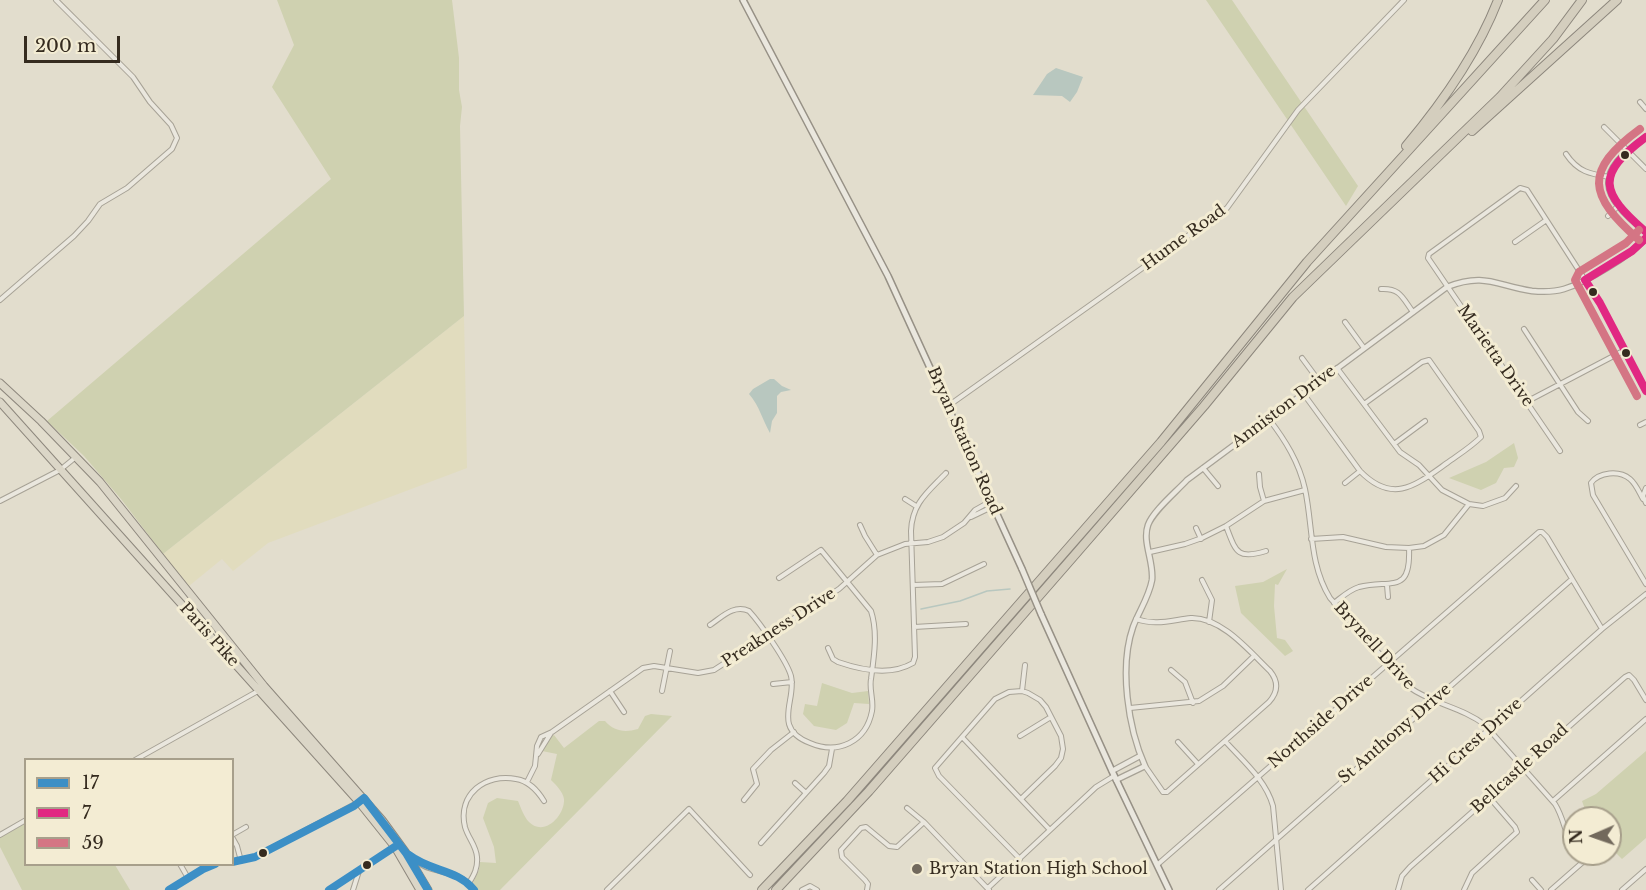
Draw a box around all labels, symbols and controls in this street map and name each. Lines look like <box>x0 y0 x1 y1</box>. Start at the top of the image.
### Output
scale bar <box>27 24 123 62</box>
text: 200 m <box>35 35 96 57</box>
unlabelled marker <box>1619 149 1631 161</box>
street label: Hume Road <box>1138 201 1230 275</box>
unlabelled marker <box>1587 286 1599 298</box>
street label: Marietta Drive <box>1453 301 1537 411</box>
unlabelled marker <box>1620 347 1632 359</box>
street label: Anniston Drive <box>1228 362 1340 452</box>
street label: Bryan Station Road <box>923 364 1005 518</box>
street label: Preakness Drive <box>719 584 839 672</box>
street label: Brynell Drive <box>1330 598 1418 694</box>
street label: Paris Pike <box>175 599 243 671</box>
street label: Northside Drive <box>1265 671 1377 773</box>
street label: St Anthony Drive <box>1335 680 1455 788</box>
street label: Hi Crest Drive <box>1426 694 1526 788</box>
street label: Bellcastle Road <box>1467 720 1573 818</box>
legend <box>24 758 234 866</box>
text: 17 <box>82 772 99 794</box>
text: 7 <box>82 802 91 824</box>
north arrow <box>1562 806 1622 866</box>
text: N <box>1566 829 1586 844</box>
text: 59 <box>82 832 104 854</box>
unlabelled marker <box>257 847 269 859</box>
unlabelled marker <box>361 859 373 871</box>
place label: Bryan Station High School <box>929 859 1148 879</box>
marker: Bryan Station High School <box>910 862 924 876</box>

